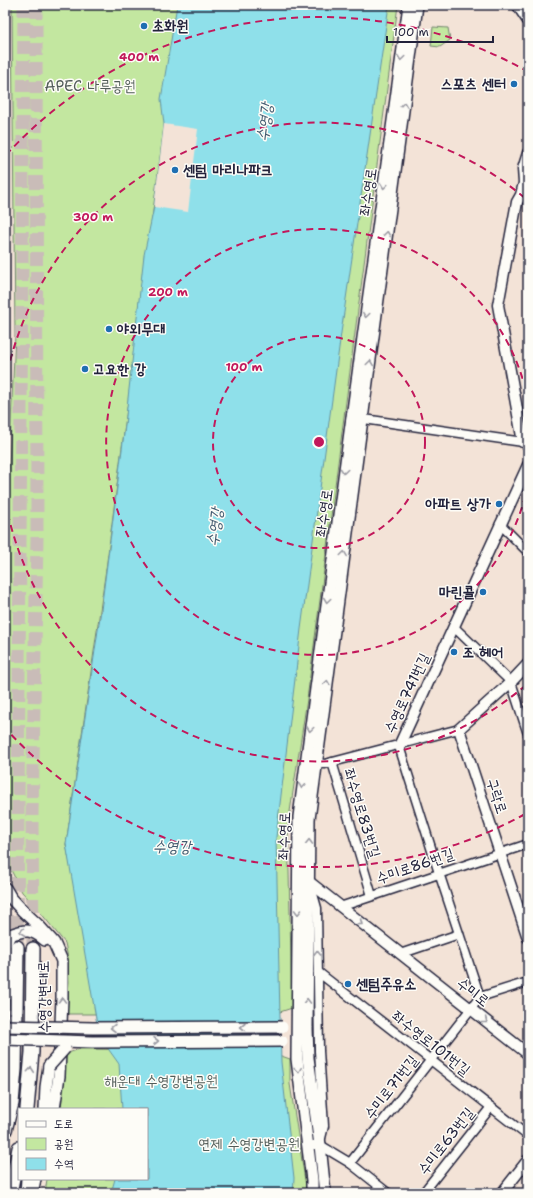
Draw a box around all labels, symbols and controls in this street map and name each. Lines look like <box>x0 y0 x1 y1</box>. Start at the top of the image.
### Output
place label: 초화원 <box>152 16 188 36</box>
scale bar <box>387 18 493 44</box>
marker: 초화원 <box>139 21 149 31</box>
text: 100 m <box>393 24 429 40</box>
text: 400 m <box>119 49 159 65</box>
one-way arrow <box>397 54 406 61</box>
place label: 스포츠 센터 <box>440 74 506 94</box>
park label: APEC 나루공원 <box>45 76 135 96</box>
marker: 스포츠 센터 <box>509 79 519 89</box>
water label: 수영강 <box>252 100 278 143</box>
one-way arrow <box>399 102 408 108</box>
place label: 센텀 마리나파크 <box>183 160 273 180</box>
marker: 센텀 마리나파크 <box>170 165 180 175</box>
street label: 좌수영로 <box>355 167 381 217</box>
one-way arrow <box>380 183 389 189</box>
text: 300 m <box>73 209 113 225</box>
one-way arrow <box>382 231 391 237</box>
text: 200 m <box>148 284 188 300</box>
one-way arrow <box>362 312 371 318</box>
place label: 야외무대 <box>116 319 165 339</box>
marker: 야외무대 <box>104 324 114 334</box>
place label: 고요한 강 <box>93 359 146 379</box>
text: 100 m <box>226 359 263 375</box>
one-way arrow <box>365 360 374 366</box>
marker: 고요한 강 <box>80 364 90 374</box>
centre of rings <box>312 435 326 449</box>
one-way arrow <box>340 468 349 474</box>
street label: 좌수영로 <box>311 488 337 538</box>
place label: 아파트 상가 <box>424 494 492 514</box>
marker: 아파트 상가 <box>494 499 504 509</box>
water label: 수영강 <box>202 505 228 548</box>
one-way arrow <box>339 551 348 557</box>
place label: 마린콜 <box>439 582 475 602</box>
marker: 마린콜 <box>478 587 488 597</box>
one-way arrow <box>323 597 332 603</box>
place label: 조 헤어 <box>462 642 503 662</box>
marker: 조 헤어 <box>449 647 459 657</box>
street label: 수영로741번길 <box>380 650 434 736</box>
one-way arrow <box>322 679 331 686</box>
one-way arrow <box>306 726 315 732</box>
street label: 좌수영로83번길 <box>339 766 385 860</box>
street label: 구락로 <box>482 776 512 816</box>
one-way arrow <box>298 783 307 789</box>
street label: 좌수영로 <box>273 812 295 860</box>
water label: 수영강 <box>153 836 193 857</box>
one-way arrow <box>305 839 313 845</box>
street label: 수미로86번길 <box>373 843 457 889</box>
one-way arrow <box>294 909 302 915</box>
one-way arrow <box>356 918 363 925</box>
one-way arrow <box>19 928 25 937</box>
one-way arrow <box>313 950 322 956</box>
street label: 수영강변대로 <box>33 961 55 1033</box>
street label: 수미로 <box>453 973 493 1011</box>
place label: 센텀주유소 <box>356 974 416 994</box>
marker: 센텀주유소 <box>343 979 353 989</box>
one-way arrow <box>58 997 66 1003</box>
one-way arrow <box>303 998 311 1004</box>
street label: 좌수영로101번길 <box>388 1006 474 1080</box>
one-way arrow <box>480 1016 487 1023</box>
one-way arrow <box>240 1023 246 1031</box>
one-way arrow <box>110 1024 116 1032</box>
one-way arrow <box>153 1037 159 1046</box>
street label: 수미로71번길 <box>360 1051 422 1123</box>
one-way arrow <box>26 1067 35 1073</box>
one-way arrow <box>294 1067 303 1073</box>
park label: 해운대 수영강변공원 <box>104 1071 218 1091</box>
street label: 수미로63번길 <box>413 1103 479 1179</box>
legend <box>18 1108 148 1180</box>
text: 도로 <box>54 1116 73 1132</box>
park label: 연제 수영강변공원 <box>198 1134 300 1154</box>
text: 공원 <box>54 1136 73 1152</box>
text: 수역 <box>54 1156 74 1172</box>

